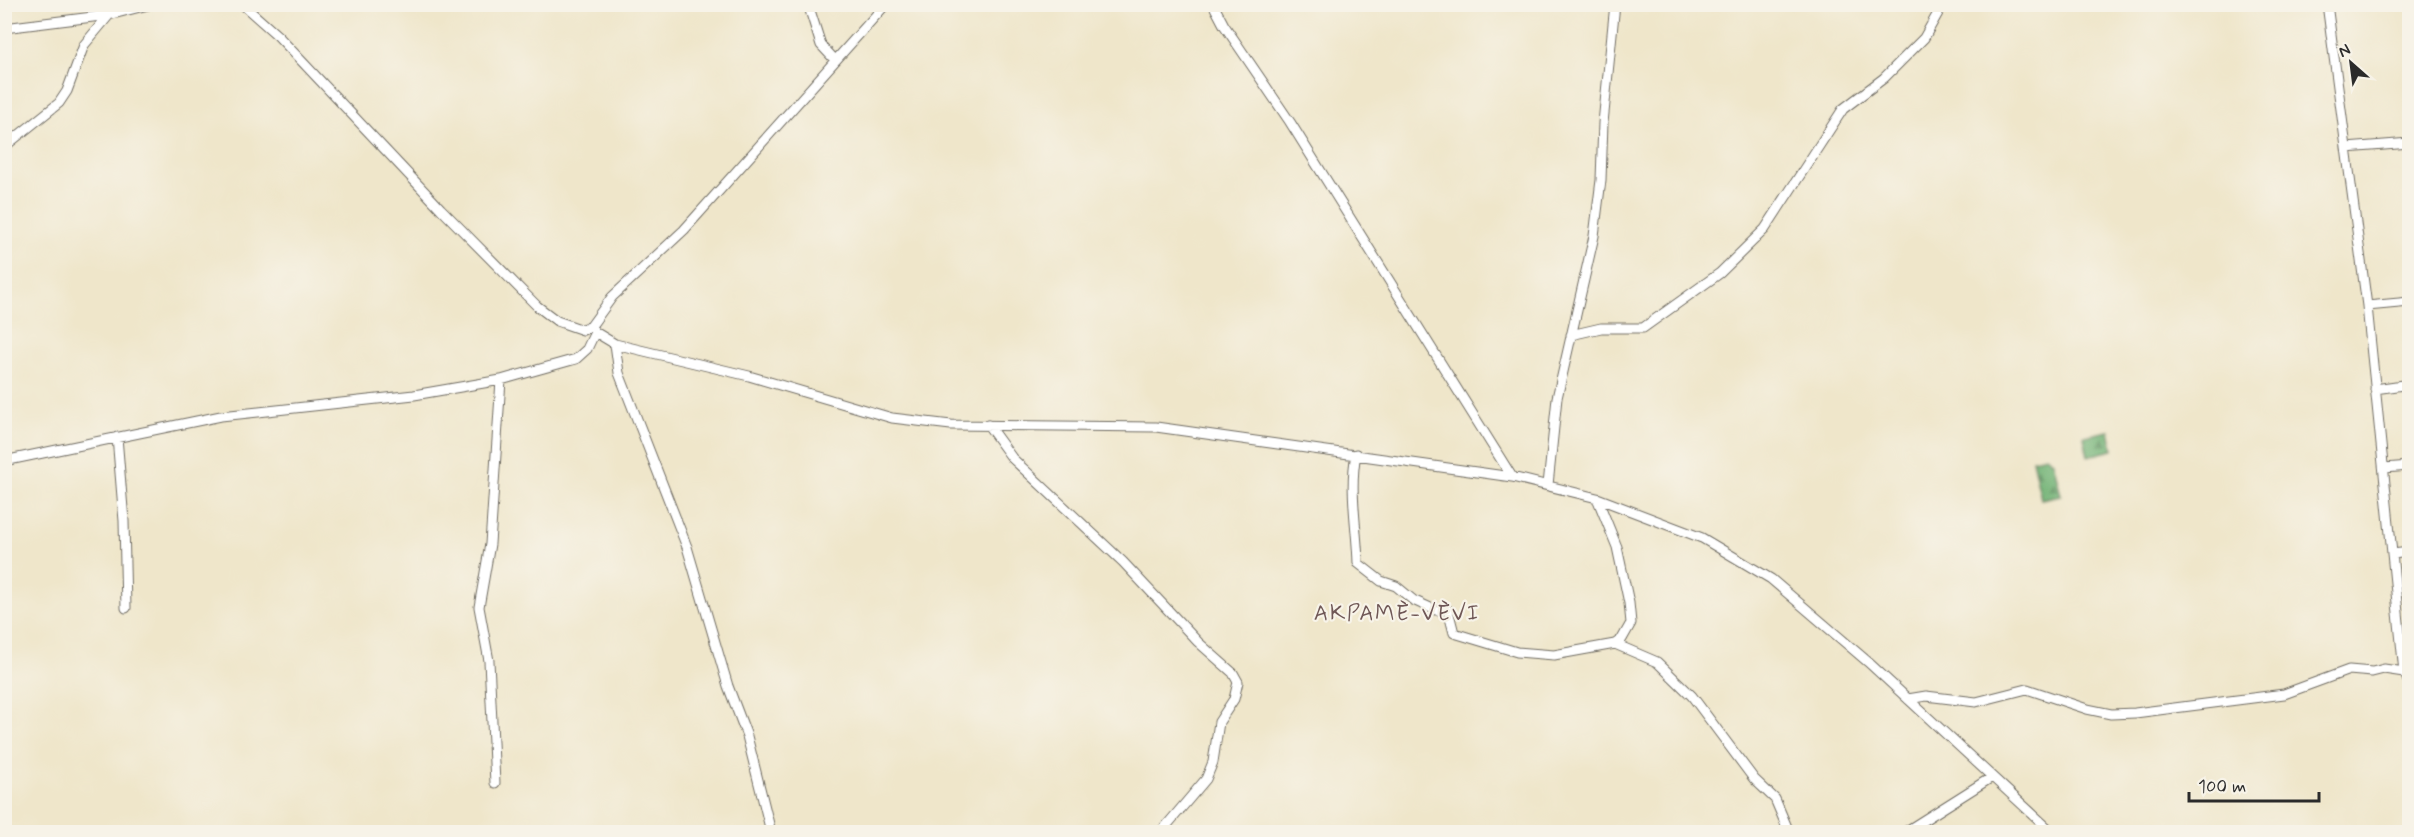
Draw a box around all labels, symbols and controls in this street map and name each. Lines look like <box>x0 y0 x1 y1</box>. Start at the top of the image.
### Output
north arrow <box>2321 33 2381 93</box>
text: N <box>2335 39 2354 63</box>
district label: AKPAMÈ-VÈVI <box>1314 600 1480 628</box>
scale bar <box>2189 765 2320 803</box>
text: 100 m <box>2198 775 2246 799</box>

